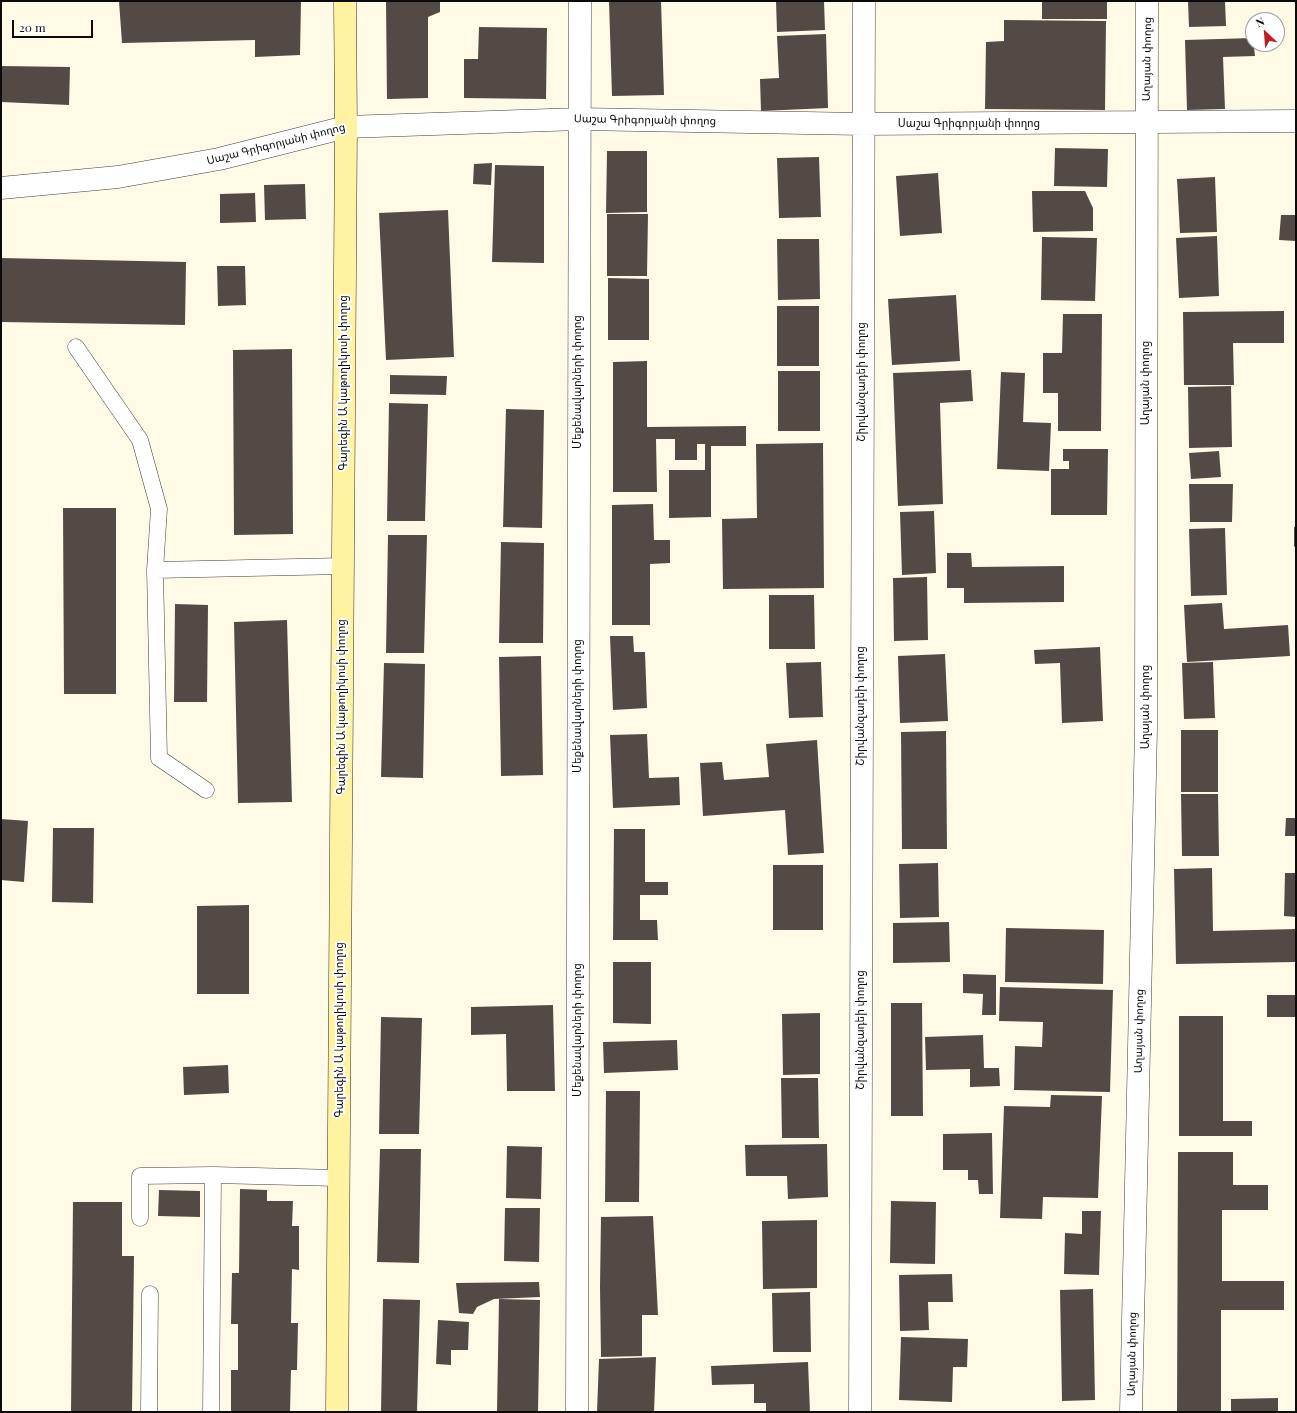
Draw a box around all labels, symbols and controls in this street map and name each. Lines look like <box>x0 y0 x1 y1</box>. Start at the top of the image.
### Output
scale bar <box>14 12 95 38</box>
north arrow <box>1245 12 1285 52</box>
text: N <box>1253 13 1267 30</box>
street label: Աղայան փողոց <box>1140 17 1154 101</box>
text: 20 m <box>19 19 46 35</box>
street label: Սաշա Գրիգորյանի փողոց <box>574 112 716 128</box>
street label: Սաշա Գրիգորյանի փողոց <box>898 117 1040 131</box>
street label: Սաշա Գրիգորյանի փողոց <box>205 120 347 168</box>
street label: Գարեգին Ա կաթողիկոսի փողոց <box>337 295 351 471</box>
street label: Մեքենավարների փողոց <box>571 315 585 449</box>
street label: Շիրվանզադեի փողոց <box>855 322 869 442</box>
street label: Աղայան փողոց <box>1139 341 1153 425</box>
street label: Գարեգին Ա կաթողիկոսի փողոց <box>335 619 349 795</box>
street label: Մեքենավարների փողոց <box>571 639 585 773</box>
street label: Շիրվանզադեի փողոց <box>854 646 868 766</box>
street label: Աղայան փողոց <box>1139 665 1153 749</box>
street label: Գարեգին Ա կաթողիկոսի փողոց <box>333 942 347 1118</box>
street label: Մեքենավարների փողոց <box>571 963 585 1097</box>
street label: Շիրվանզադեի փողոց <box>854 970 868 1090</box>
street label: Աղայան փողոց <box>1132 989 1146 1073</box>
street label: Աղայան փողոց <box>1125 1312 1139 1396</box>

